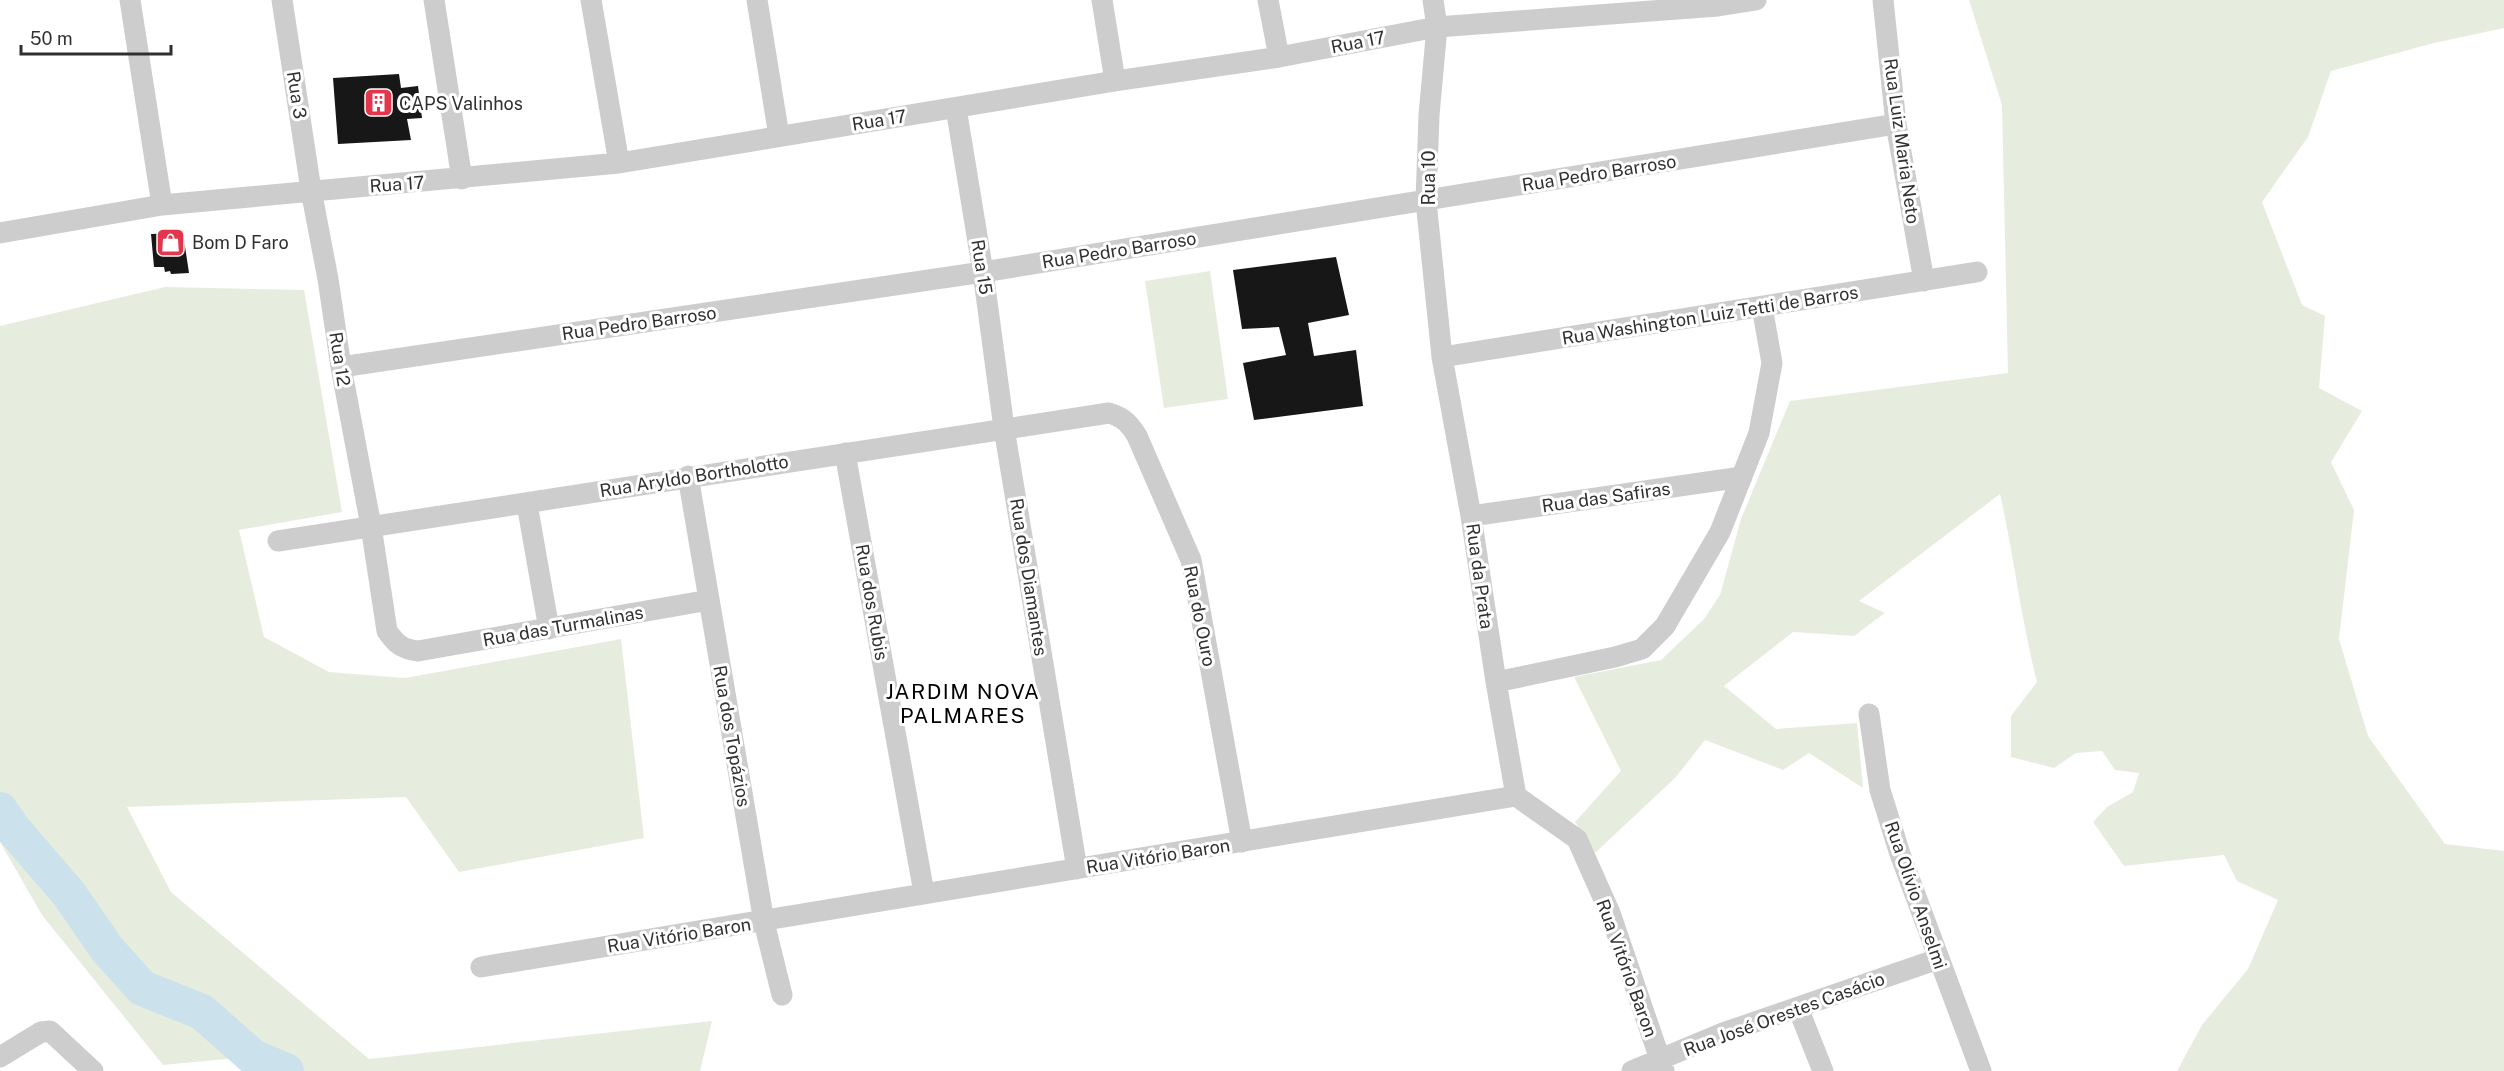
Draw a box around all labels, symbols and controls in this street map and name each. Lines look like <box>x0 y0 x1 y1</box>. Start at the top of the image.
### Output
scale bar <box>21 18 171 56</box>
street label: Rua 17 <box>1329 26 1387 58</box>
text: 50 m <box>30 28 73 49</box>
street label: Rua Luiz Maria Neto <box>1880 57 1924 225</box>
street label: Rua 3 <box>283 70 311 120</box>
building icon: CAPS Valinhos <box>362 87 394 119</box>
place label: CAPS Valinhos <box>399 93 523 114</box>
street label: Rua 17 <box>850 105 908 135</box>
street label: Rua 10 <box>1418 150 1439 206</box>
street label: Rua Pedro Barroso <box>1520 150 1678 196</box>
street label: Rua 17 <box>369 172 425 196</box>
shop icon: Bom D Faro <box>155 226 187 258</box>
street label: Rua Pedro Barroso <box>1040 227 1198 273</box>
place label: Bom D Faro <box>192 232 289 253</box>
street label: Rua 15 <box>967 238 997 296</box>
street label: Rua Washington Luiz Tetti de Barros <box>1560 281 1860 349</box>
street label: Rua Pedro Barroso <box>560 302 718 344</box>
street label: Rua 12 <box>325 330 355 388</box>
street label: Rua Aryldo Bortholotto <box>598 451 790 501</box>
street label: Rua das Safiras <box>1540 478 1672 516</box>
street label: Rua dos Diamantes <box>1006 497 1052 657</box>
street label: Rua da Prata <box>1462 522 1498 630</box>
street label: Rua dos Rubis <box>851 542 893 662</box>
street label: Rua do Ouro <box>1180 564 1220 668</box>
street label: Rua das Turmalinas <box>481 602 645 650</box>
street label: Rua dos Topázios <box>709 664 755 808</box>
district label: JARDIM NOVA PALMARES <box>886 679 1040 728</box>
street label: Rua Olívio Anselmi <box>1881 818 1951 972</box>
street label: Rua Vitório Baron <box>1085 834 1231 878</box>
street label: Rua Vitório Baron <box>1592 896 1662 1040</box>
street label: Rua Vitório Baron <box>606 913 752 957</box>
street label: Rua José Orestes Casácio <box>1681 968 1887 1060</box>

